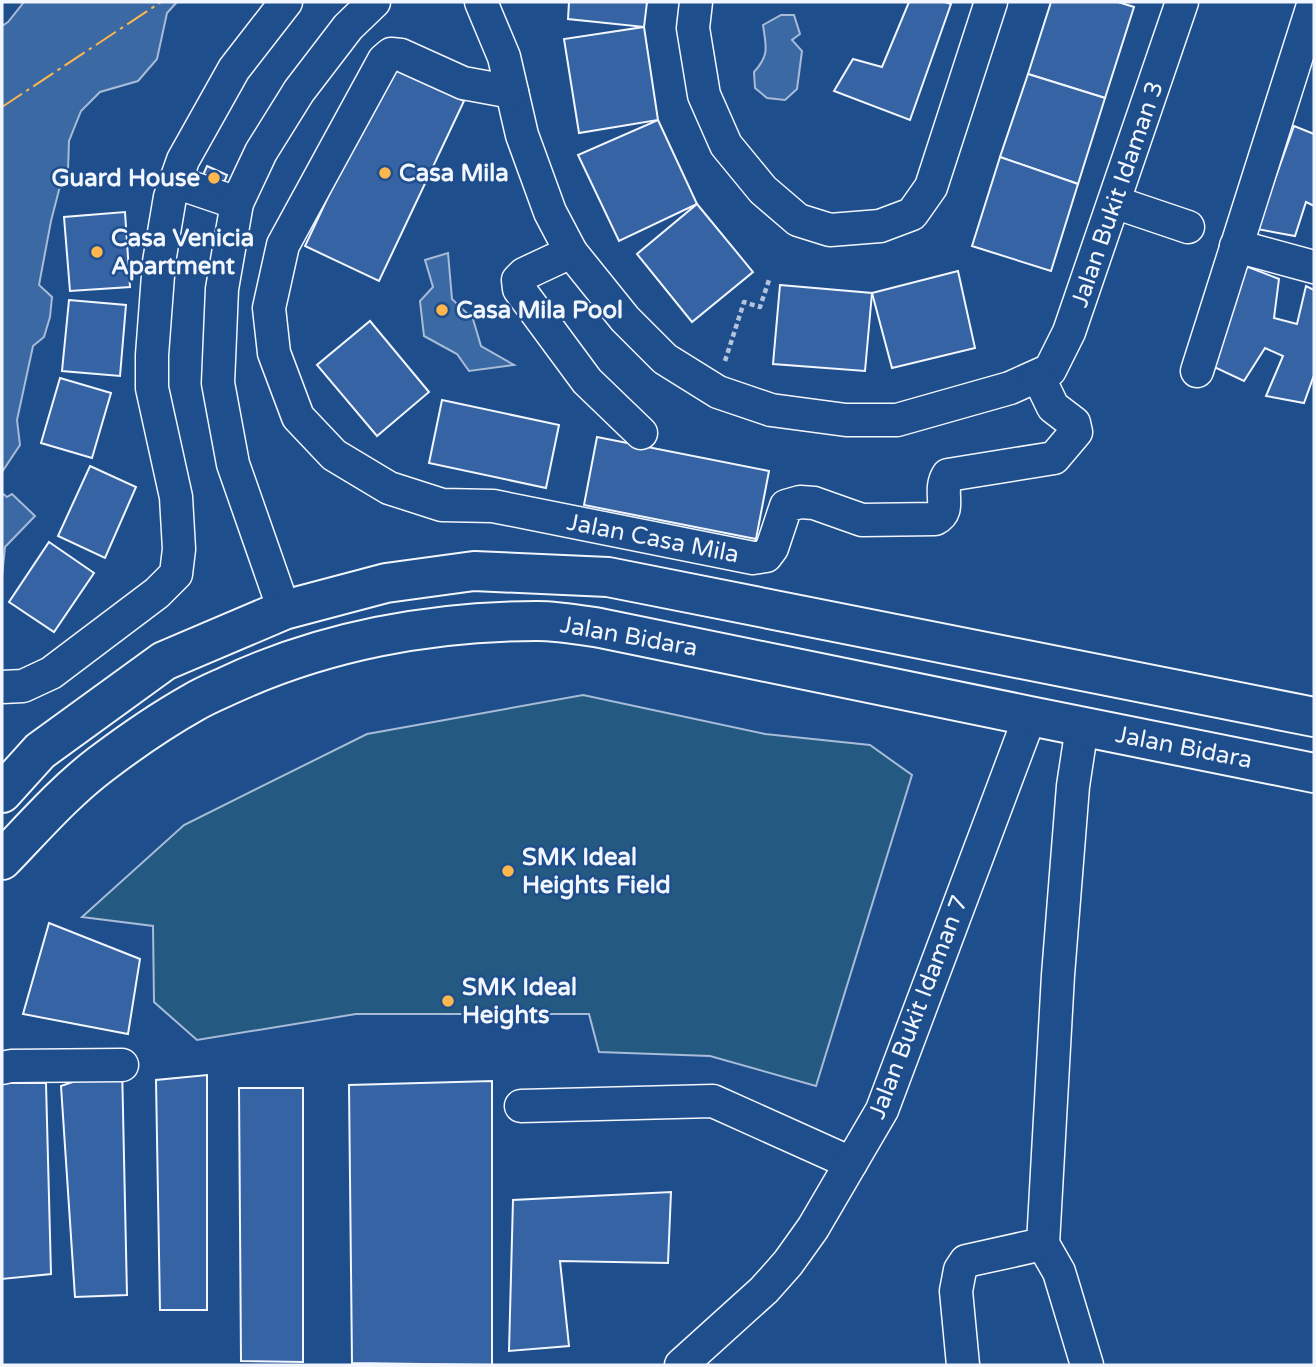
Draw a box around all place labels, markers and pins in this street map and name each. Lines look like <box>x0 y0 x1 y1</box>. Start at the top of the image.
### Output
place label: Casa Mila <box>399 159 509 188</box>
place label: Guard House <box>51 164 200 193</box>
marker: Casa Mila <box>377 165 393 181</box>
marker: Guard House <box>206 170 222 186</box>
place label: Casa Venicia Apartment <box>111 224 254 281</box>
marker: Casa Venicia Apartment <box>89 244 105 260</box>
place label: Casa Mila Pool <box>456 296 623 325</box>
marker: Casa Mila Pool <box>434 302 450 318</box>
place label: SMK Ideal Heights Field <box>522 843 671 900</box>
marker: SMK Ideal Heights Field <box>500 863 516 879</box>
place label: SMK Ideal Heights <box>462 973 577 1030</box>
marker: SMK Ideal Heights <box>440 993 456 1009</box>

